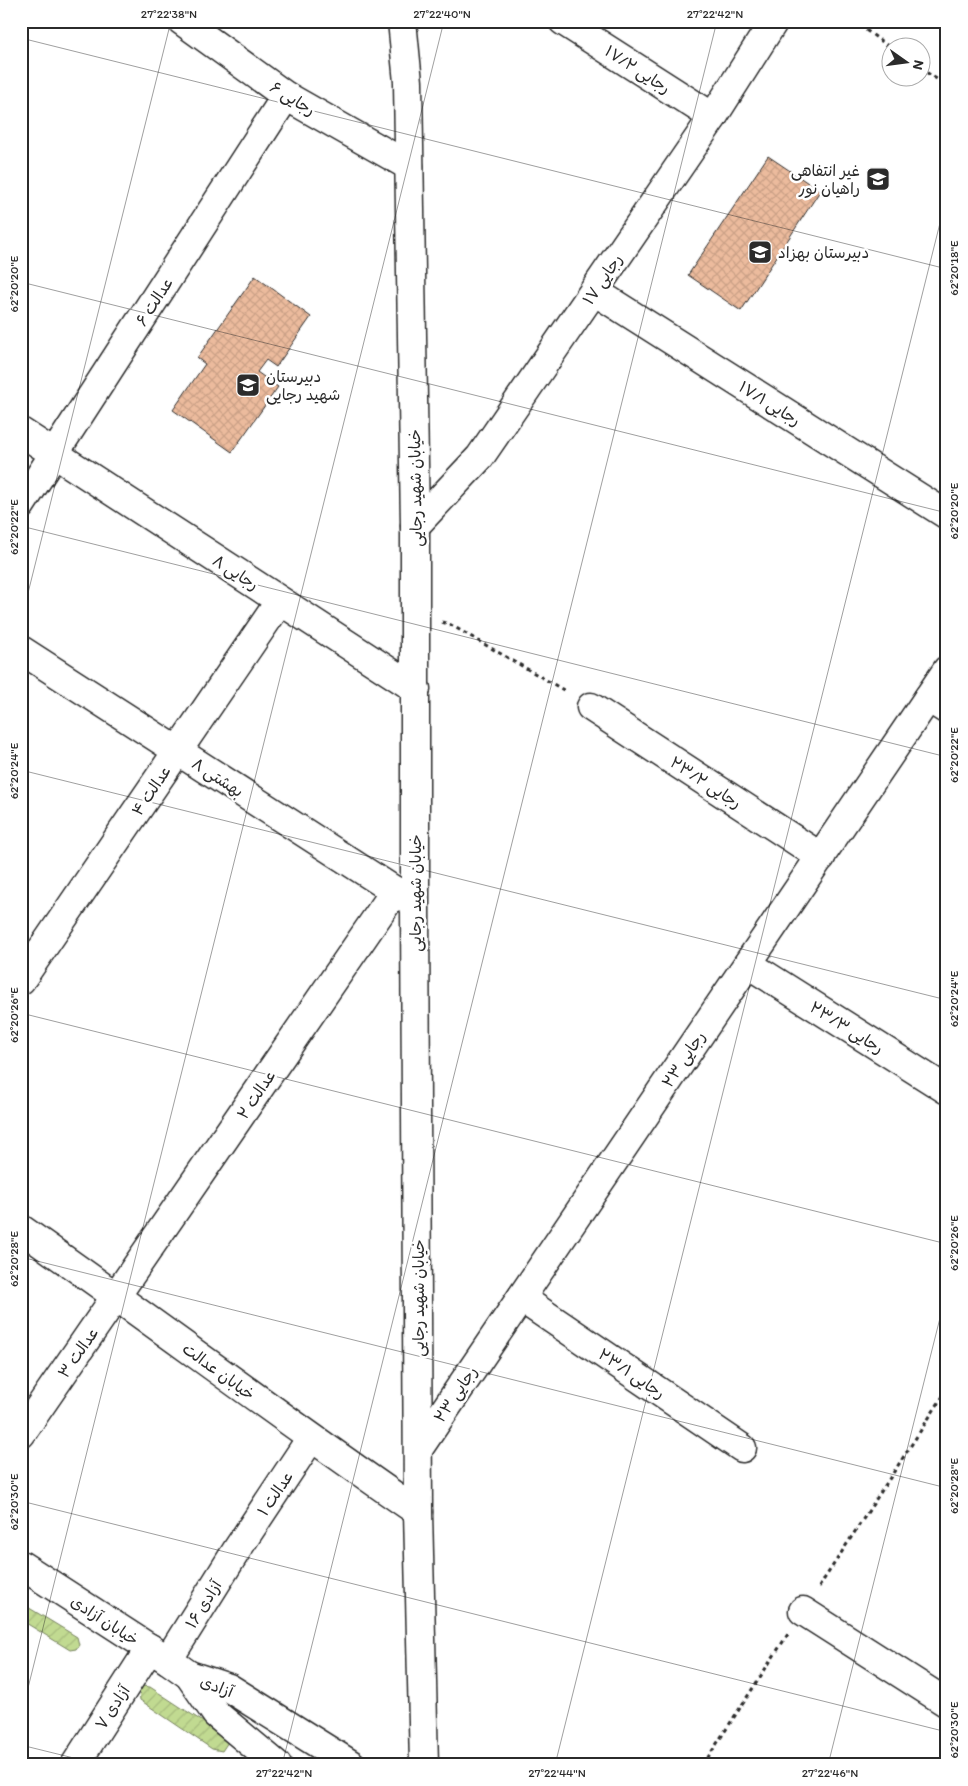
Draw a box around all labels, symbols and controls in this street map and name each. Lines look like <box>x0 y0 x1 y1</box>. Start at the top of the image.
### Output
text: 27°22'38"N <box>141 7 197 21</box>
text: 27°22'40"N <box>413 7 471 21</box>
text: 27°22'42"N <box>687 7 743 21</box>
north arrow <box>880 38 930 88</box>
street label: رجایی ۱۷/۲ <box>601 41 674 99</box>
text: N <box>909 58 928 72</box>
street label: رجایی ۶ <box>266 77 319 120</box>
place label: غیر انتفاهی راهیان نور <box>791 161 860 199</box>
school or university icon: غیر انتفاهی راهیان نور <box>865 166 891 192</box>
school or university icon: دبیرستان بهزاد <box>747 239 773 265</box>
text: 62°20'18"E <box>947 240 961 296</box>
place label: دبیرستان بهزاد <box>778 243 869 262</box>
street label: رجایی ۱۷ <box>579 250 627 309</box>
text: 62°20'20"E <box>7 255 21 312</box>
street label: عدالت ۶ <box>132 273 177 329</box>
place label: دبیرستان شهید رجایی <box>266 367 340 405</box>
school or university icon: دبیرستان شهید رجایی <box>235 372 261 398</box>
street label: رجایی ۱۷/۱ <box>735 377 804 431</box>
street label: خیابان شهید رجایی <box>405 429 427 547</box>
text: 62°20'20"E <box>947 482 961 539</box>
text: 62°20'22"E <box>7 499 21 555</box>
street label: رجایی ۸ <box>209 551 262 595</box>
text: 62°20'22"E <box>947 727 961 783</box>
text: 62°20'24"E <box>7 742 21 799</box>
street label: رجایی ۲۳/۲ <box>666 752 745 813</box>
street label: بهشتی ۸ <box>188 754 247 802</box>
street label: عدالت ۴ <box>128 761 175 819</box>
street label: خیابان شهید رجایی <box>406 834 426 952</box>
text: 62°20'24"E <box>947 970 961 1027</box>
text: 62°20'26"E <box>7 987 21 1043</box>
street label: رجایی ۲۳/۳ <box>806 997 887 1058</box>
street label: رجایی ۲۳ <box>658 1028 710 1092</box>
street label: عدالت ۲ <box>233 1066 280 1123</box>
text: 62°20'26"E <box>947 1215 961 1271</box>
text: 62°20'28"E <box>7 1231 21 1287</box>
street label: خیابان شهید رجایی <box>409 1239 429 1357</box>
street label: عدالت ۳ <box>54 1323 103 1381</box>
street label: خیابان عدالت <box>179 1339 258 1404</box>
street label: رجایی ۲۳/۱ <box>594 1344 669 1403</box>
street label: رجایی ۲۳ <box>430 1363 482 1427</box>
text: 62°20'28"E <box>947 1458 961 1514</box>
street label: عدالت ۱ <box>253 1467 297 1520</box>
text: 62°20'30"E <box>7 1473 21 1531</box>
street label: آزادی ۱۶ <box>181 1576 226 1632</box>
street label: خیابان آزادی <box>67 1591 142 1649</box>
street label: آزادی <box>198 1672 237 1702</box>
street label: آزادی ۷ <box>91 1681 134 1733</box>
text: 62°20'30"E <box>947 1701 961 1759</box>
text: 27°22'42"N <box>256 1766 312 1780</box>
text: 27°22'44"N <box>528 1766 586 1780</box>
text: 27°22'46"N <box>802 1766 858 1780</box>

